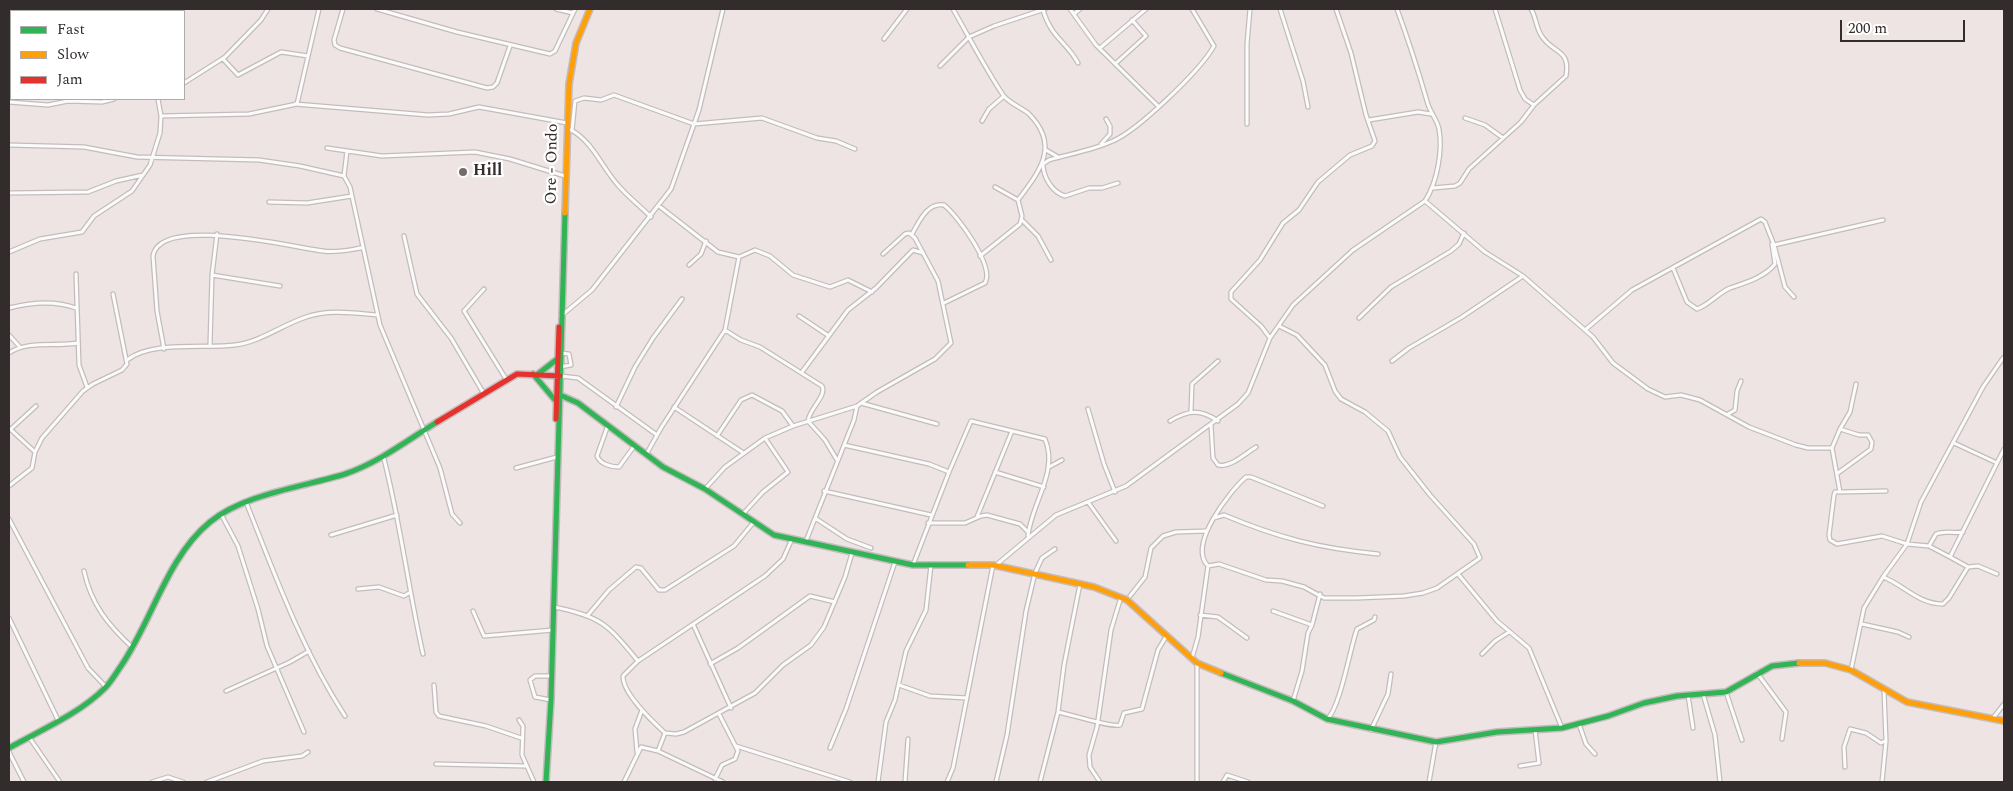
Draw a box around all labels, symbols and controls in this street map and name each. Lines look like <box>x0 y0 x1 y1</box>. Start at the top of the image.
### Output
legend <box>10 10 185 100</box>
scale bar <box>1843 10 1968 42</box>
text: 200 m <box>1848 17 1887 40</box>
text: Fast <box>57 18 85 41</box>
text: Slow <box>57 43 89 66</box>
text: Jam <box>57 68 83 91</box>
street label: Ore - Ondo <box>543 123 563 205</box>
place label: Hill <box>473 162 502 182</box>
marker: Hill <box>457 166 469 178</box>

